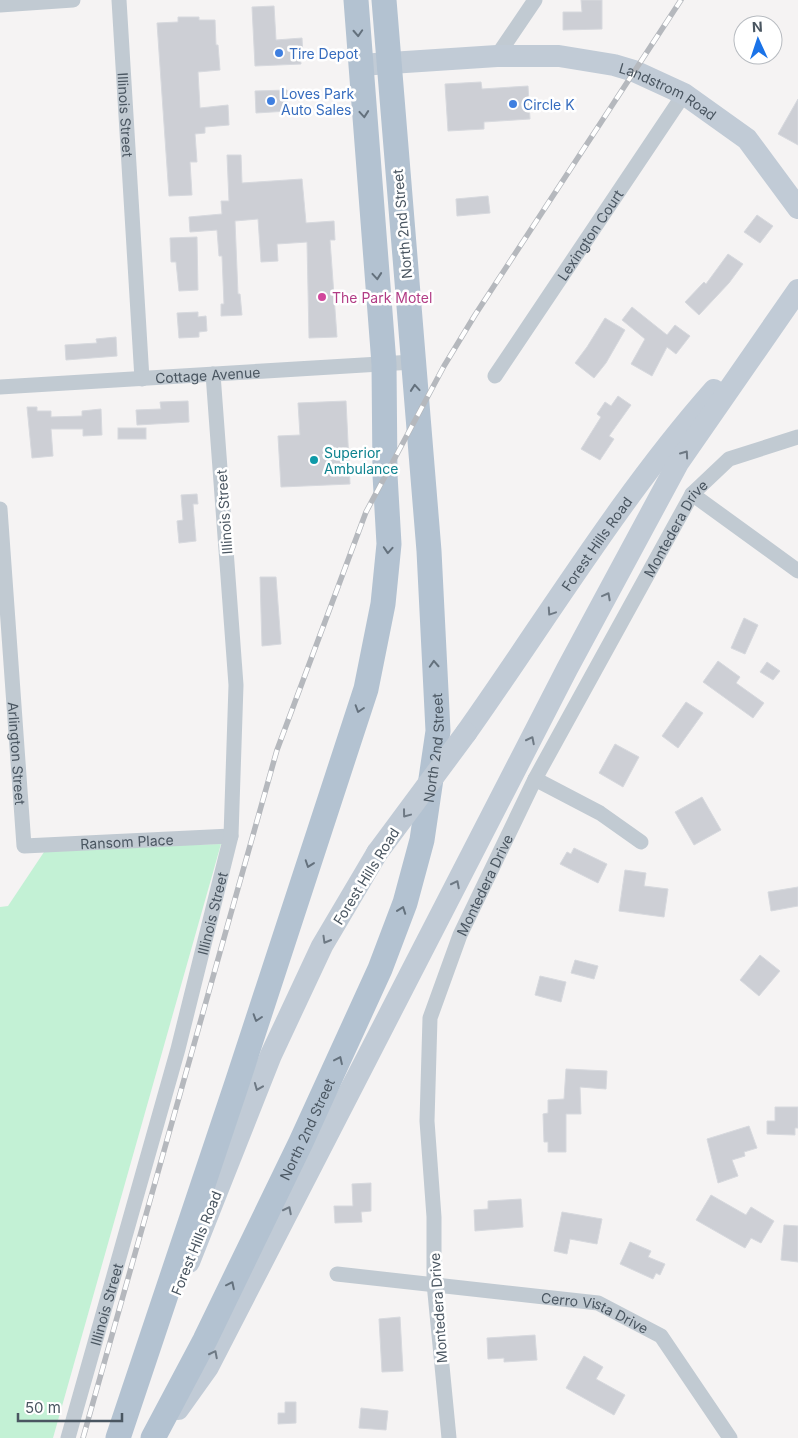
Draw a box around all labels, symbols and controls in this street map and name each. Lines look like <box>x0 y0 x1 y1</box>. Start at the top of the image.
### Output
north arrow <box>733 15 783 65</box>
text: N <box>752 18 763 35</box>
one-way arrow <box>352 29 363 37</box>
place label: Tire Depot <box>289 45 359 62</box>
marker: Tire Depot <box>273 47 285 59</box>
street label: Landstrom Road <box>617 59 720 123</box>
street label: Illinois Street <box>115 72 137 158</box>
place label: Loves Park Auto Sales <box>281 85 354 118</box>
marker: Loves Park Auto Sales <box>265 95 277 107</box>
place label: Circle K <box>523 96 575 113</box>
marker: Circle K <box>507 98 519 110</box>
one-way arrow <box>358 110 369 118</box>
street label: North 2nd Street <box>389 168 415 280</box>
street label: Lexington Court <box>553 186 626 283</box>
one-way arrow <box>371 272 382 280</box>
place label: The Park Motel <box>332 289 432 306</box>
marker: The Park Motel <box>316 291 328 303</box>
street label: Cottage Avenue <box>155 363 261 386</box>
one-way arrow <box>410 384 421 392</box>
place label: Superior Ambulance <box>324 444 398 477</box>
one-way arrow <box>679 450 688 459</box>
marker: Superior Ambulance <box>308 454 320 466</box>
street label: Illinois Street <box>213 469 235 555</box>
street label: Montedera Drive <box>640 476 711 580</box>
street label: Forest Hills Road <box>557 493 635 594</box>
one-way arrow <box>383 546 394 554</box>
one-way arrow <box>600 592 610 601</box>
one-way arrow <box>548 606 557 615</box>
one-way arrow <box>429 660 440 668</box>
street label: North 2nd Street <box>419 692 447 804</box>
street label: Arlington Street <box>5 701 30 806</box>
one-way arrow <box>355 704 365 713</box>
one-way arrow <box>525 736 535 745</box>
one-way arrow <box>403 808 412 818</box>
street label: Forest Hills Road <box>329 824 403 928</box>
street label: Ransom Place <box>80 830 174 852</box>
street label: Montedera Drive <box>453 831 516 938</box>
one-way arrow <box>305 859 315 867</box>
street label: Illinois Street <box>193 870 230 957</box>
one-way arrow <box>450 880 460 889</box>
one-way arrow <box>396 906 406 915</box>
one-way arrow <box>322 934 332 943</box>
one-way arrow <box>253 1013 263 1021</box>
one-way arrow <box>332 1056 343 1065</box>
street label: North 2nd Street <box>275 1075 338 1183</box>
one-way arrow <box>254 1082 264 1091</box>
street label: Forest Hills Road <box>167 1188 225 1298</box>
one-way arrow <box>282 1206 292 1215</box>
street label: Montedera Drive <box>426 1252 450 1364</box>
street label: Illinois Street <box>86 1261 126 1347</box>
one-way arrow <box>225 1282 235 1291</box>
street label: Cerro Vista Drive <box>540 1288 651 1336</box>
one-way arrow <box>208 1351 218 1360</box>
scale bar <box>18 1390 121 1422</box>
text: 50 m <box>25 1398 61 1417</box>

